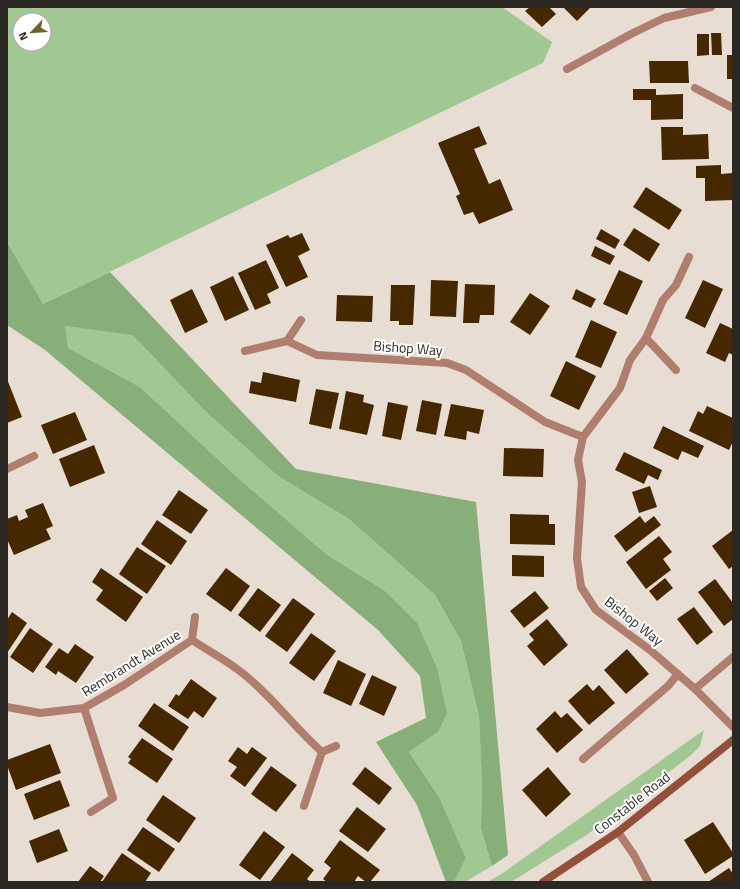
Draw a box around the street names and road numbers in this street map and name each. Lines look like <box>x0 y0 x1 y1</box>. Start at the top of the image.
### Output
street label: Bishop Way <box>373 335 444 360</box>
street label: Bishop Way <box>600 591 668 650</box>
street label: Rembrandt Avenue <box>77 624 184 701</box>
street label: Constable Road <box>589 766 674 839</box>

